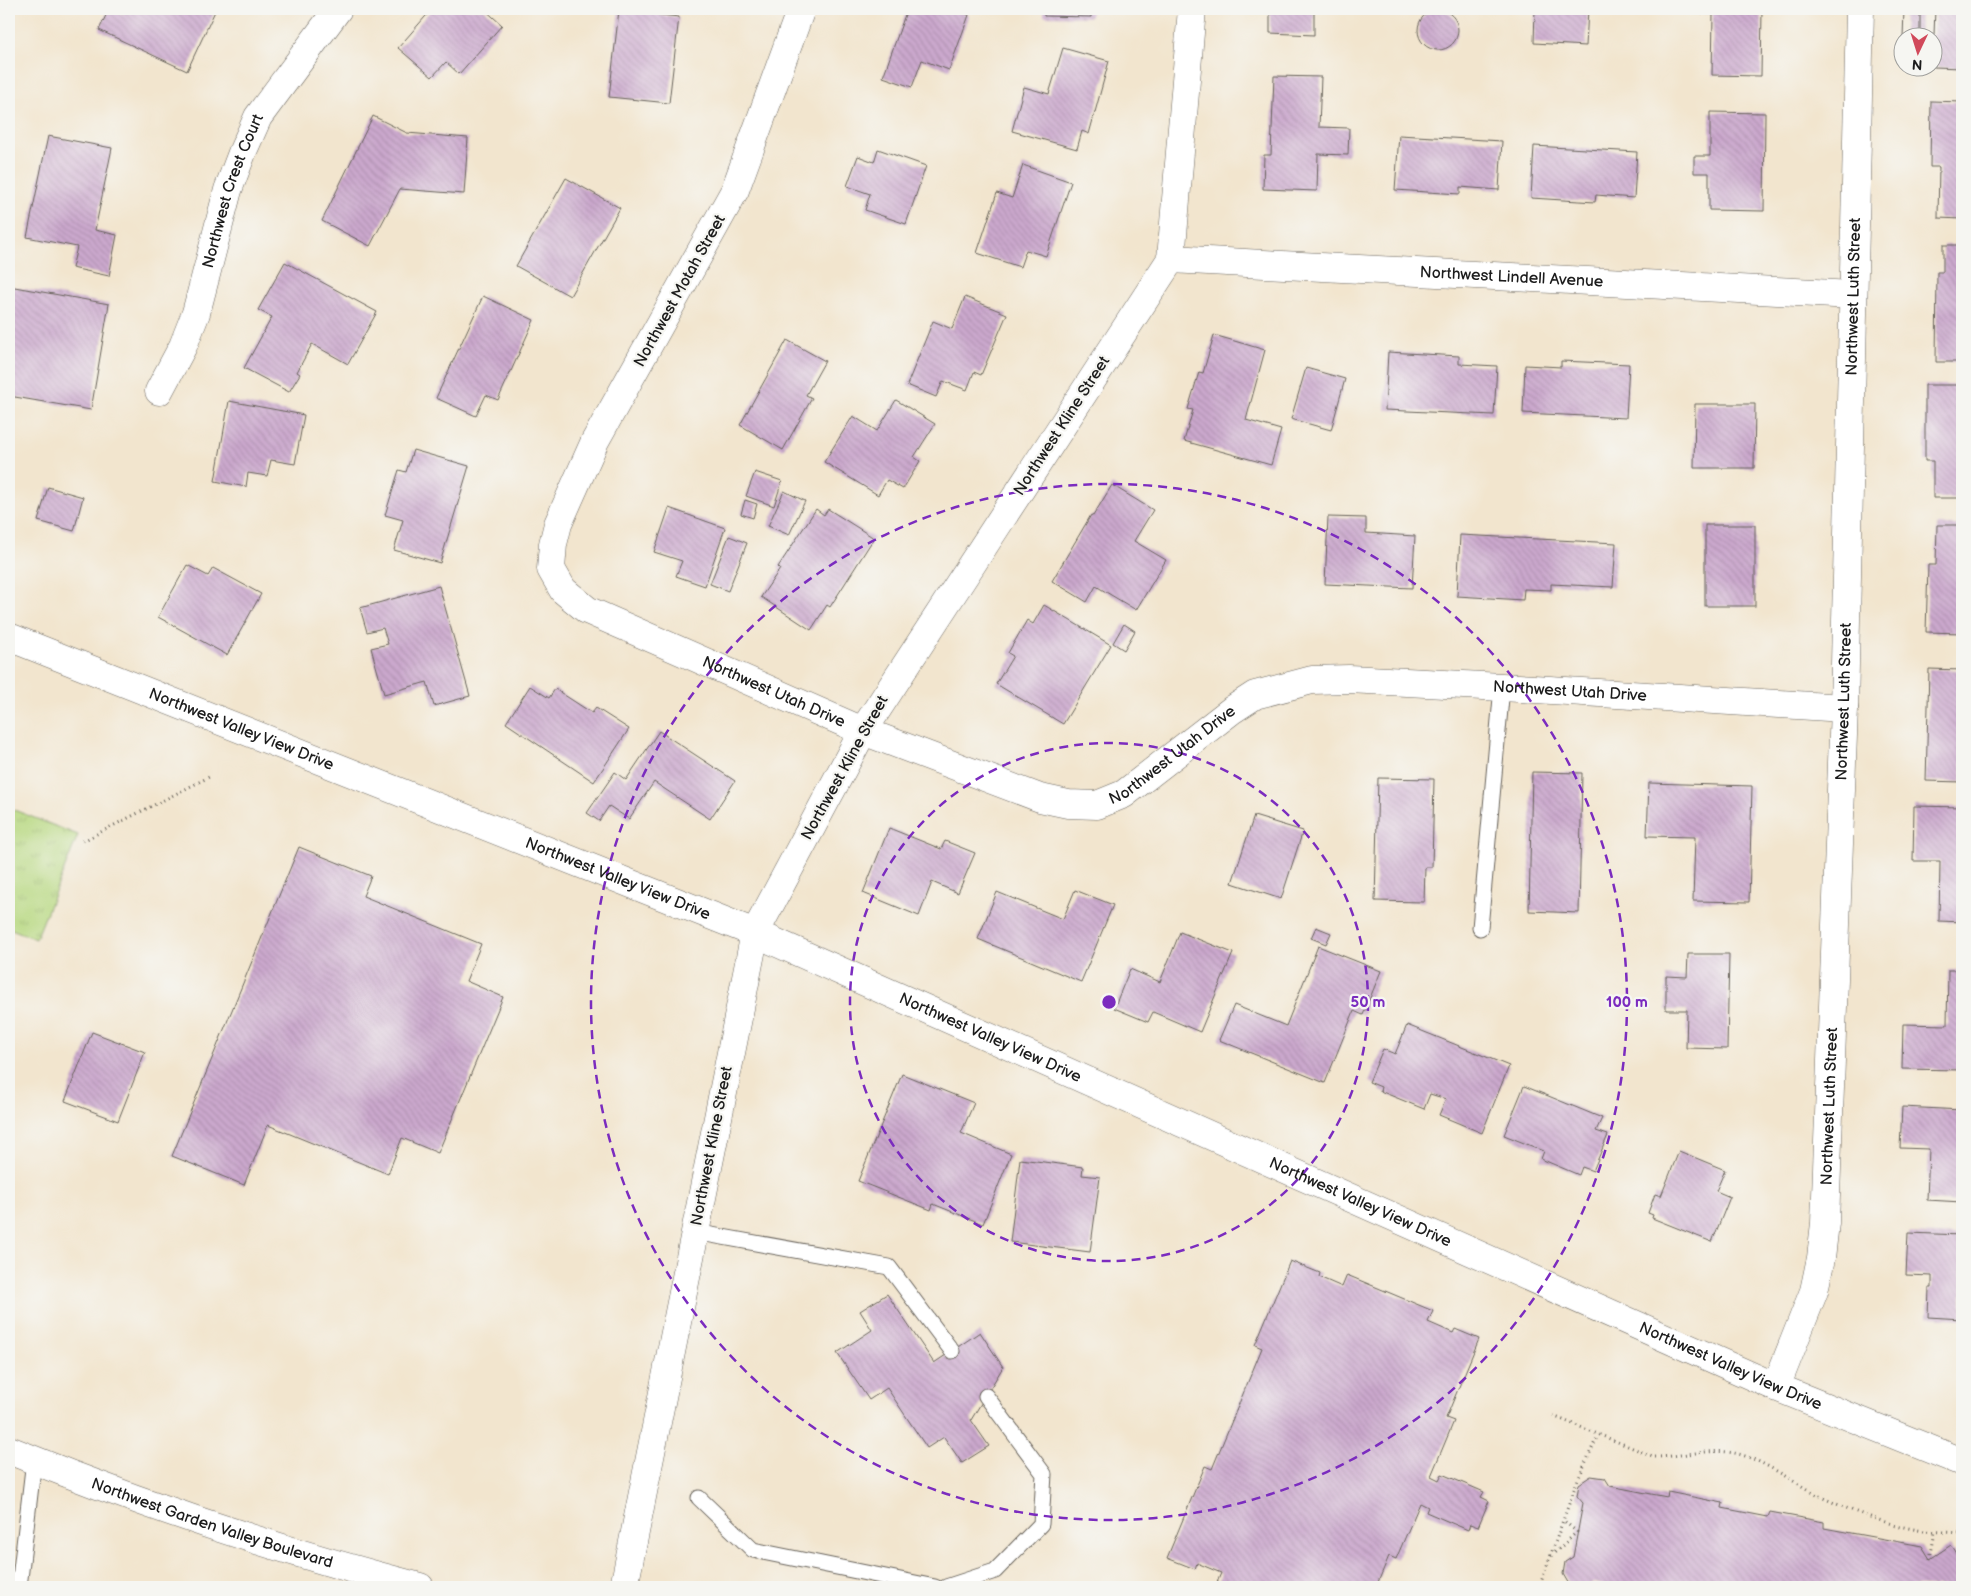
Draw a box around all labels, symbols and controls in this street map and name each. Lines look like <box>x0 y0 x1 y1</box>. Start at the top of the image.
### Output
north arrow <box>1894 28 1944 78</box>
text: N <box>1911 56 1923 73</box>
street label: Northwest Crest Court <box>199 111 268 270</box>
street label: Northwest Motah Street <box>630 212 730 370</box>
street label: Northwest Luth Street <box>1842 217 1865 376</box>
street label: Northwest Lindell Avenue <box>1419 263 1604 291</box>
street label: Northwest Kline Street <box>1010 353 1114 499</box>
street label: Northwest Luth Street <box>1832 622 1855 781</box>
street label: Northwest Utah Drive <box>699 652 849 732</box>
street label: Northwest Utah Drive <box>1493 677 1648 705</box>
street label: Northwest Valley View Drive <box>146 684 337 775</box>
street label: Northwest Kline Street <box>797 692 893 843</box>
street label: Northwest Utah Drive <box>1106 701 1240 809</box>
street label: Northwest Valley View Drive <box>523 833 714 924</box>
street label: Northwest Valley View Drive <box>896 989 1085 1087</box>
centre of rings <box>1100 993 1118 1011</box>
text: 50 m <box>1351 993 1386 1012</box>
text: 100 m <box>1606 993 1648 1012</box>
street label: Northwest Luth Street <box>1817 1027 1842 1186</box>
street label: Northwest Kline Street <box>687 1065 737 1227</box>
street label: Northwest Valley View Drive <box>1266 1153 1455 1251</box>
street label: Northwest Valley View Drive <box>1636 1318 1825 1414</box>
street label: Northwest Garden Valley Boulevard <box>89 1474 335 1572</box>

